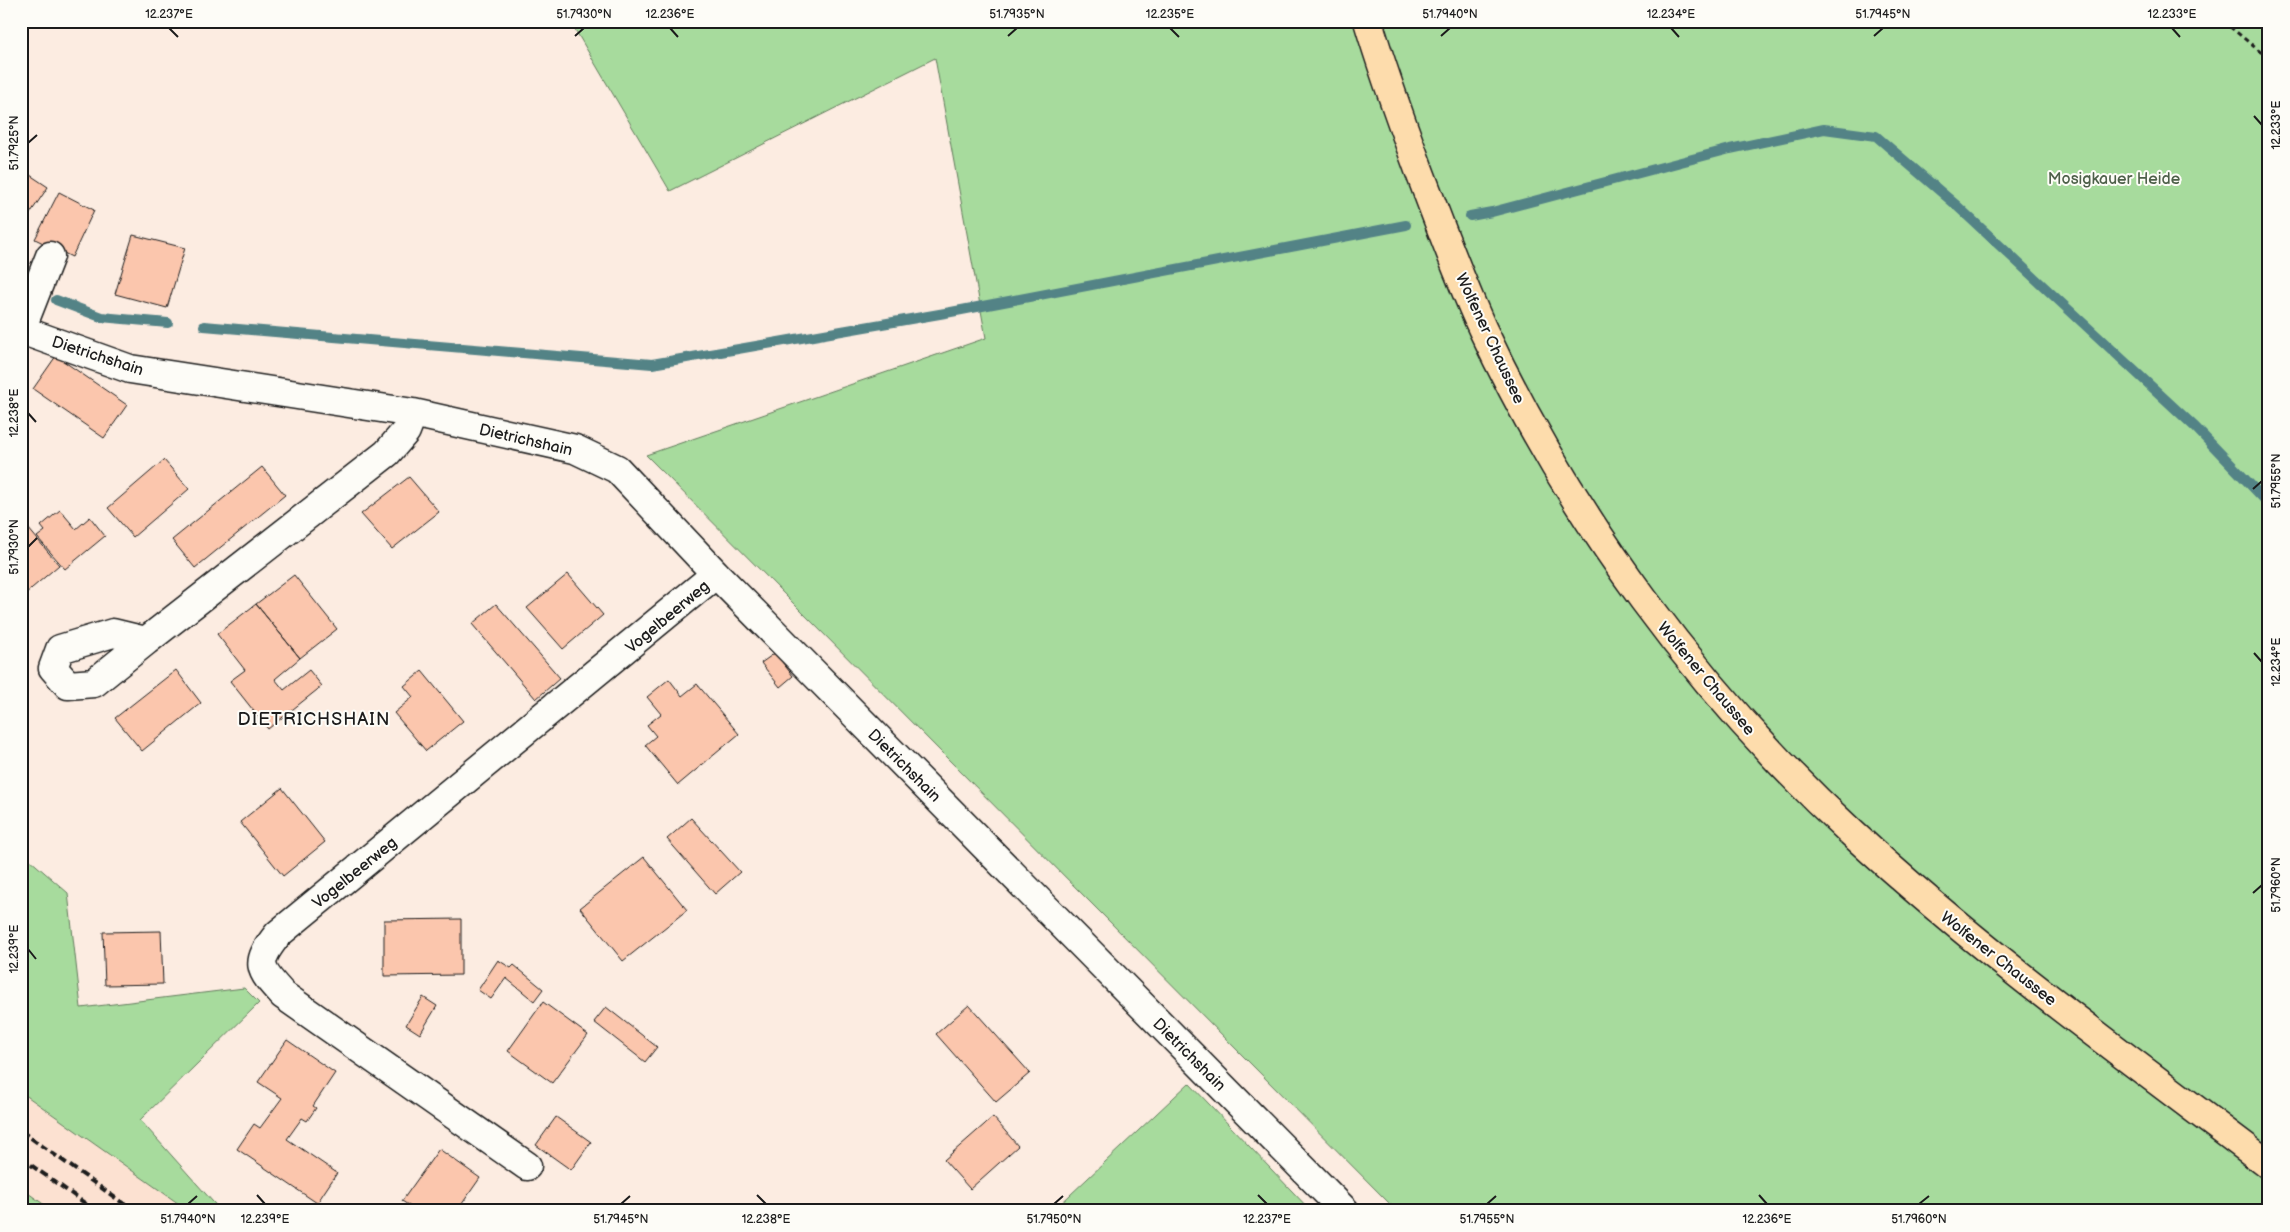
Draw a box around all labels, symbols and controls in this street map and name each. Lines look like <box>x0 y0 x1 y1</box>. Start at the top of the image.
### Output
text: 12.237°E <box>145 7 193 22</box>
text: 51.7930°N <box>556 7 612 22</box>
text: 12.236°E <box>646 7 694 22</box>
text: 51.7935°N <box>989 7 1045 22</box>
text: 12.235°E <box>1146 7 1194 22</box>
text: 51.7940°N <box>1422 7 1478 22</box>
text: 12.234°E <box>1647 7 1695 22</box>
text: 51.7945°N <box>1855 7 1911 22</box>
text: 12.233°E <box>2148 7 2197 22</box>
text: 12.233°E <box>2269 100 2284 149</box>
text: 51.7925°N <box>7 115 22 171</box>
park label: Mosigkauer Heide <box>2048 170 2181 189</box>
street label: Wolfener Chaussee <box>1451 270 1528 407</box>
street label: Dietrichshain <box>49 333 146 380</box>
text: 12.238°E <box>7 389 22 437</box>
street label: Dietrichshain <box>477 420 574 460</box>
text: 51.7955°N <box>2269 454 2284 508</box>
text: 51.7930°N <box>7 519 22 575</box>
street label: Vogelbeerweg <box>622 577 714 658</box>
street label: Wolfener Chaussee <box>1653 619 1759 740</box>
text: 12.234°E <box>2269 638 2284 686</box>
district label: DIETRICHSHAIN <box>238 709 390 730</box>
street label: Dietrichshain <box>864 726 944 806</box>
street label: Vogelbeerweg <box>309 833 401 913</box>
text: 51.7960°N <box>2269 857 2284 913</box>
street label: Wolfener Chaussee <box>1936 908 2060 1011</box>
text: 12.239°E <box>7 925 22 973</box>
street label: Dietrichshain <box>1149 1015 1229 1095</box>
text: 51.7940°N <box>160 1212 216 1227</box>
text: 12.239°E <box>241 1212 289 1227</box>
text: 51.7945°N <box>593 1212 649 1227</box>
text: 12.238°E <box>742 1212 790 1227</box>
text: 51.7950°N <box>1026 1212 1082 1227</box>
text: 12.237°E <box>1243 1212 1291 1227</box>
text: 51.7955°N <box>1460 1212 1514 1227</box>
text: 12.236°E <box>1743 1212 1791 1227</box>
text: 51.7960°N <box>1891 1212 1947 1227</box>

